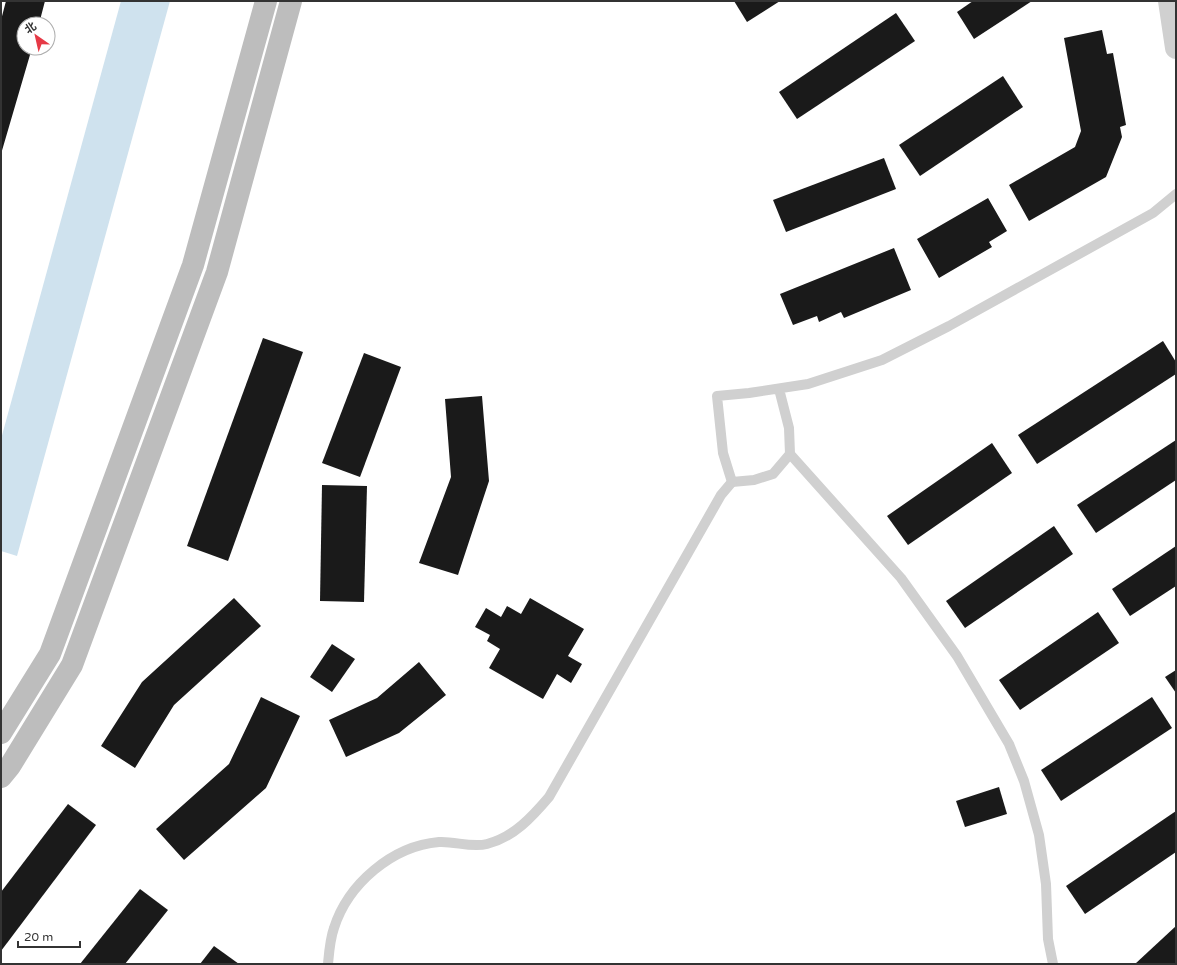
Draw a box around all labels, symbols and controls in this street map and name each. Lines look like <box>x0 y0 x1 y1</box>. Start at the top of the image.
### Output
north arrow <box>16 16 56 56</box>
text: 北 <box>22 20 39 37</box>
scale bar <box>18 923 80 949</box>
text: 20 m <box>24 930 53 944</box>

